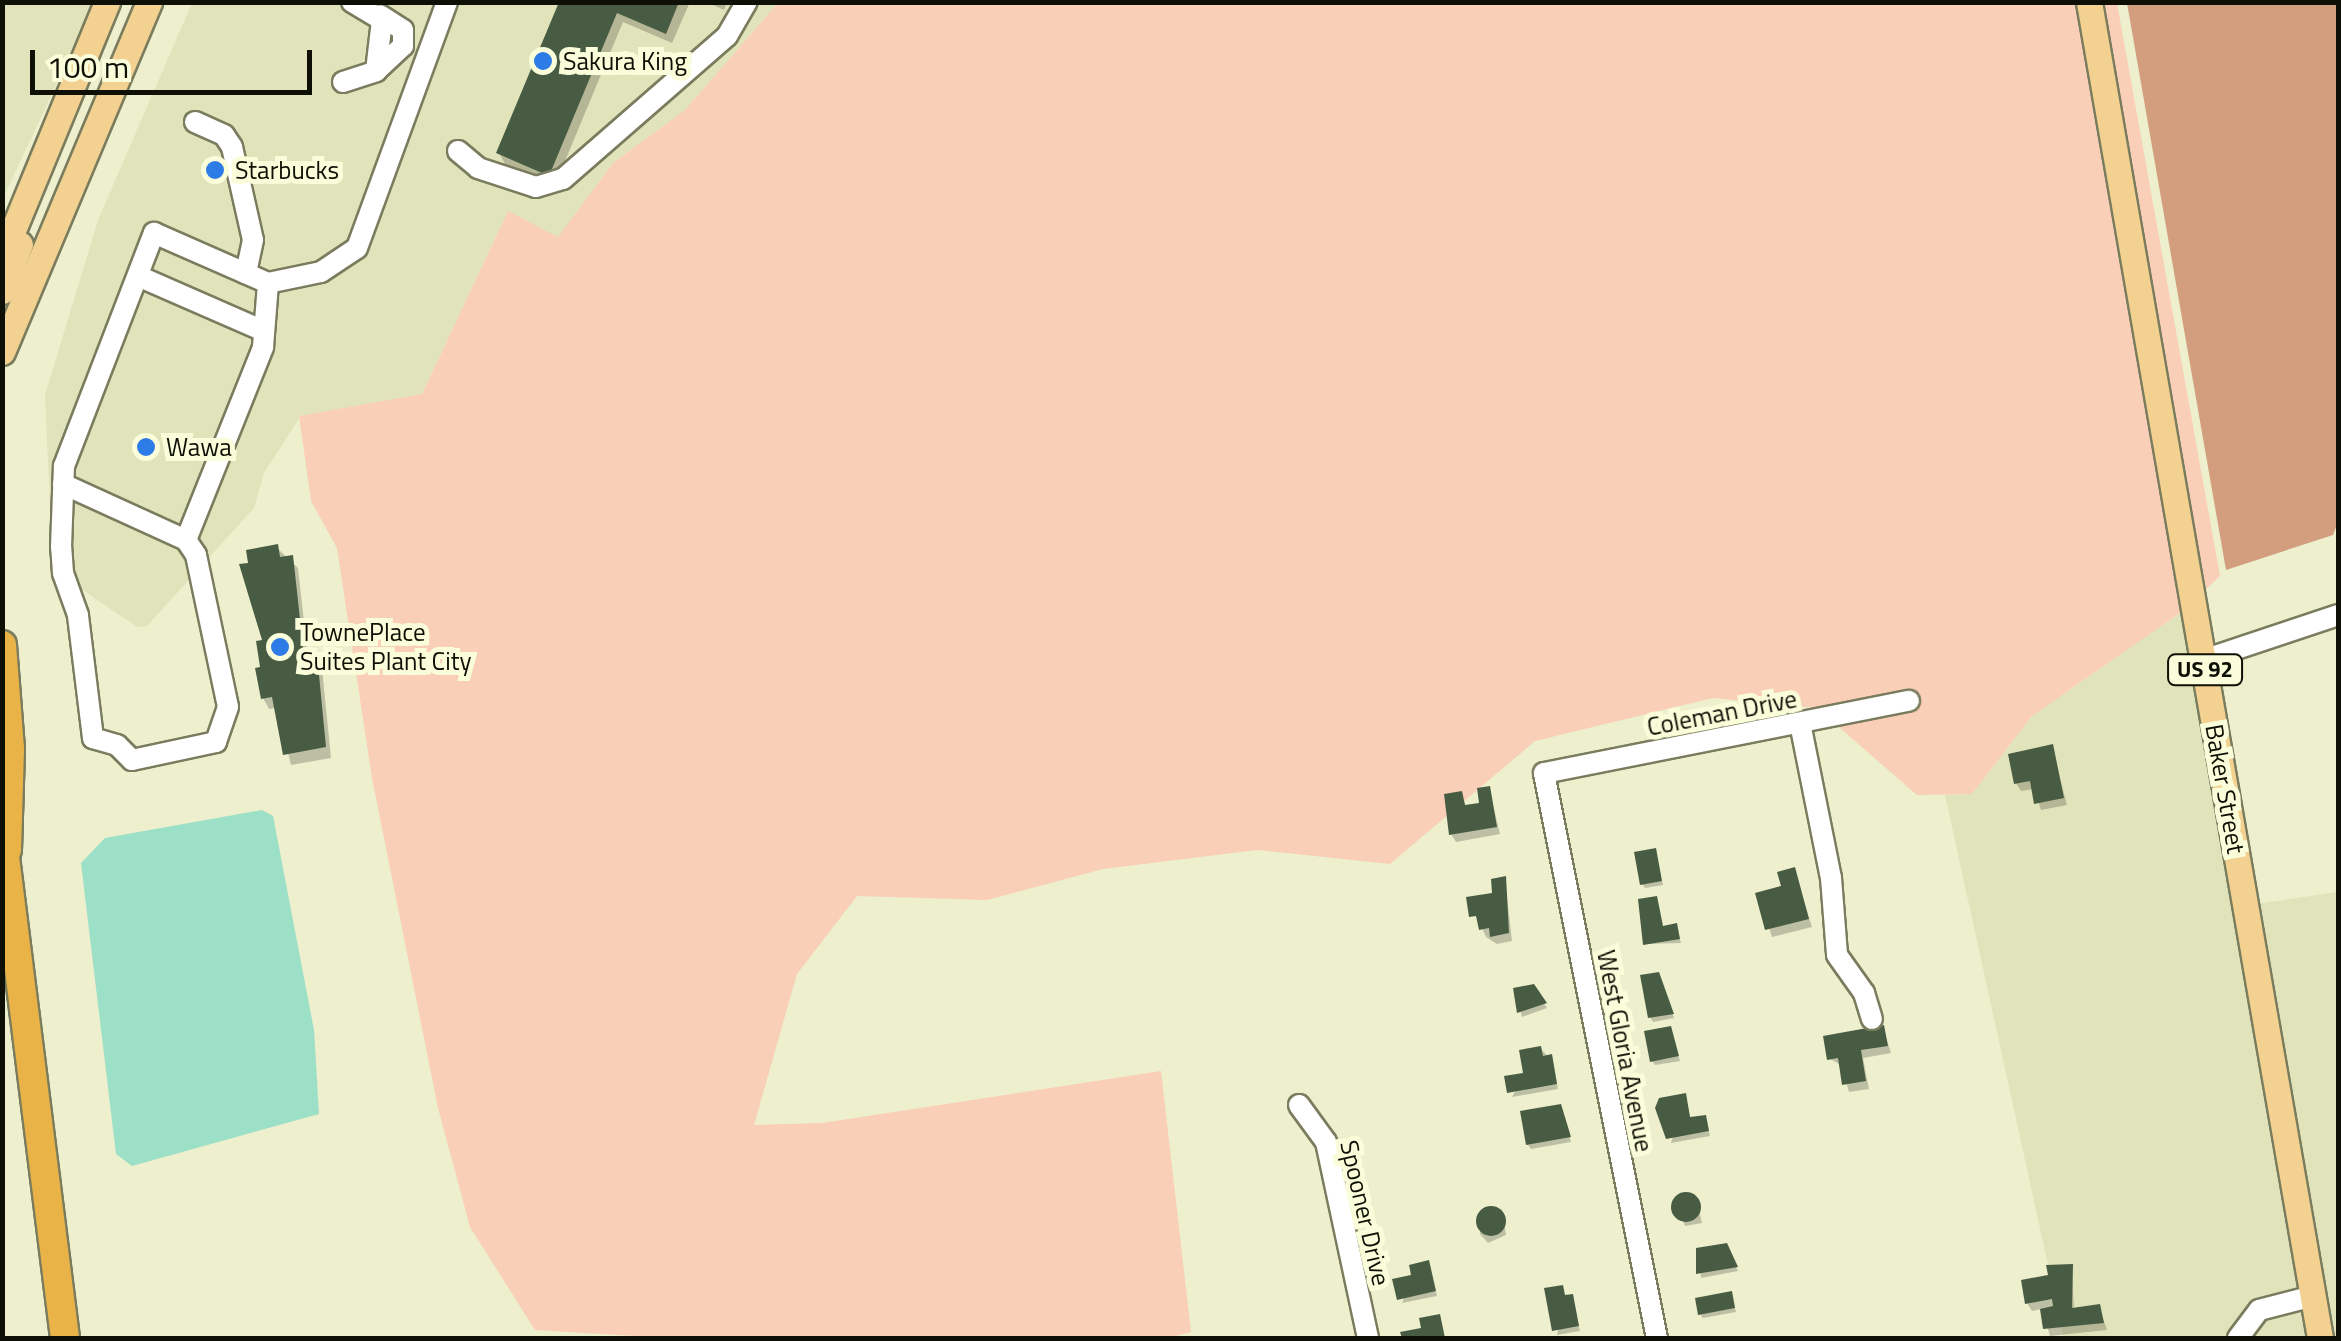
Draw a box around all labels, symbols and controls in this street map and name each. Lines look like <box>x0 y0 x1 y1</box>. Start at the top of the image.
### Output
scale bar <box>35 30 318 92</box>
text: 100 m <box>47 44 129 90</box>
place label: Sakura King <box>563 46 687 76</box>
marker: Sakura King <box>532 50 554 72</box>
place label: Starbucks <box>235 155 339 185</box>
marker: Starbucks <box>204 159 226 181</box>
place label: Wawa <box>166 432 232 462</box>
marker: Wawa <box>135 436 157 458</box>
place label: TownePlace Suites Plant City <box>300 618 471 677</box>
marker: TownePlace Suites Plant City <box>269 636 291 658</box>
road number: US 92 <box>2165 653 2245 687</box>
street label: Coleman Drive <box>1645 684 1799 742</box>
street label: Baker Street <box>2199 722 2251 856</box>
street label: West Gloria Avenue <box>1591 948 1659 1154</box>
street label: Spooner Drive <box>1334 1138 1396 1288</box>

